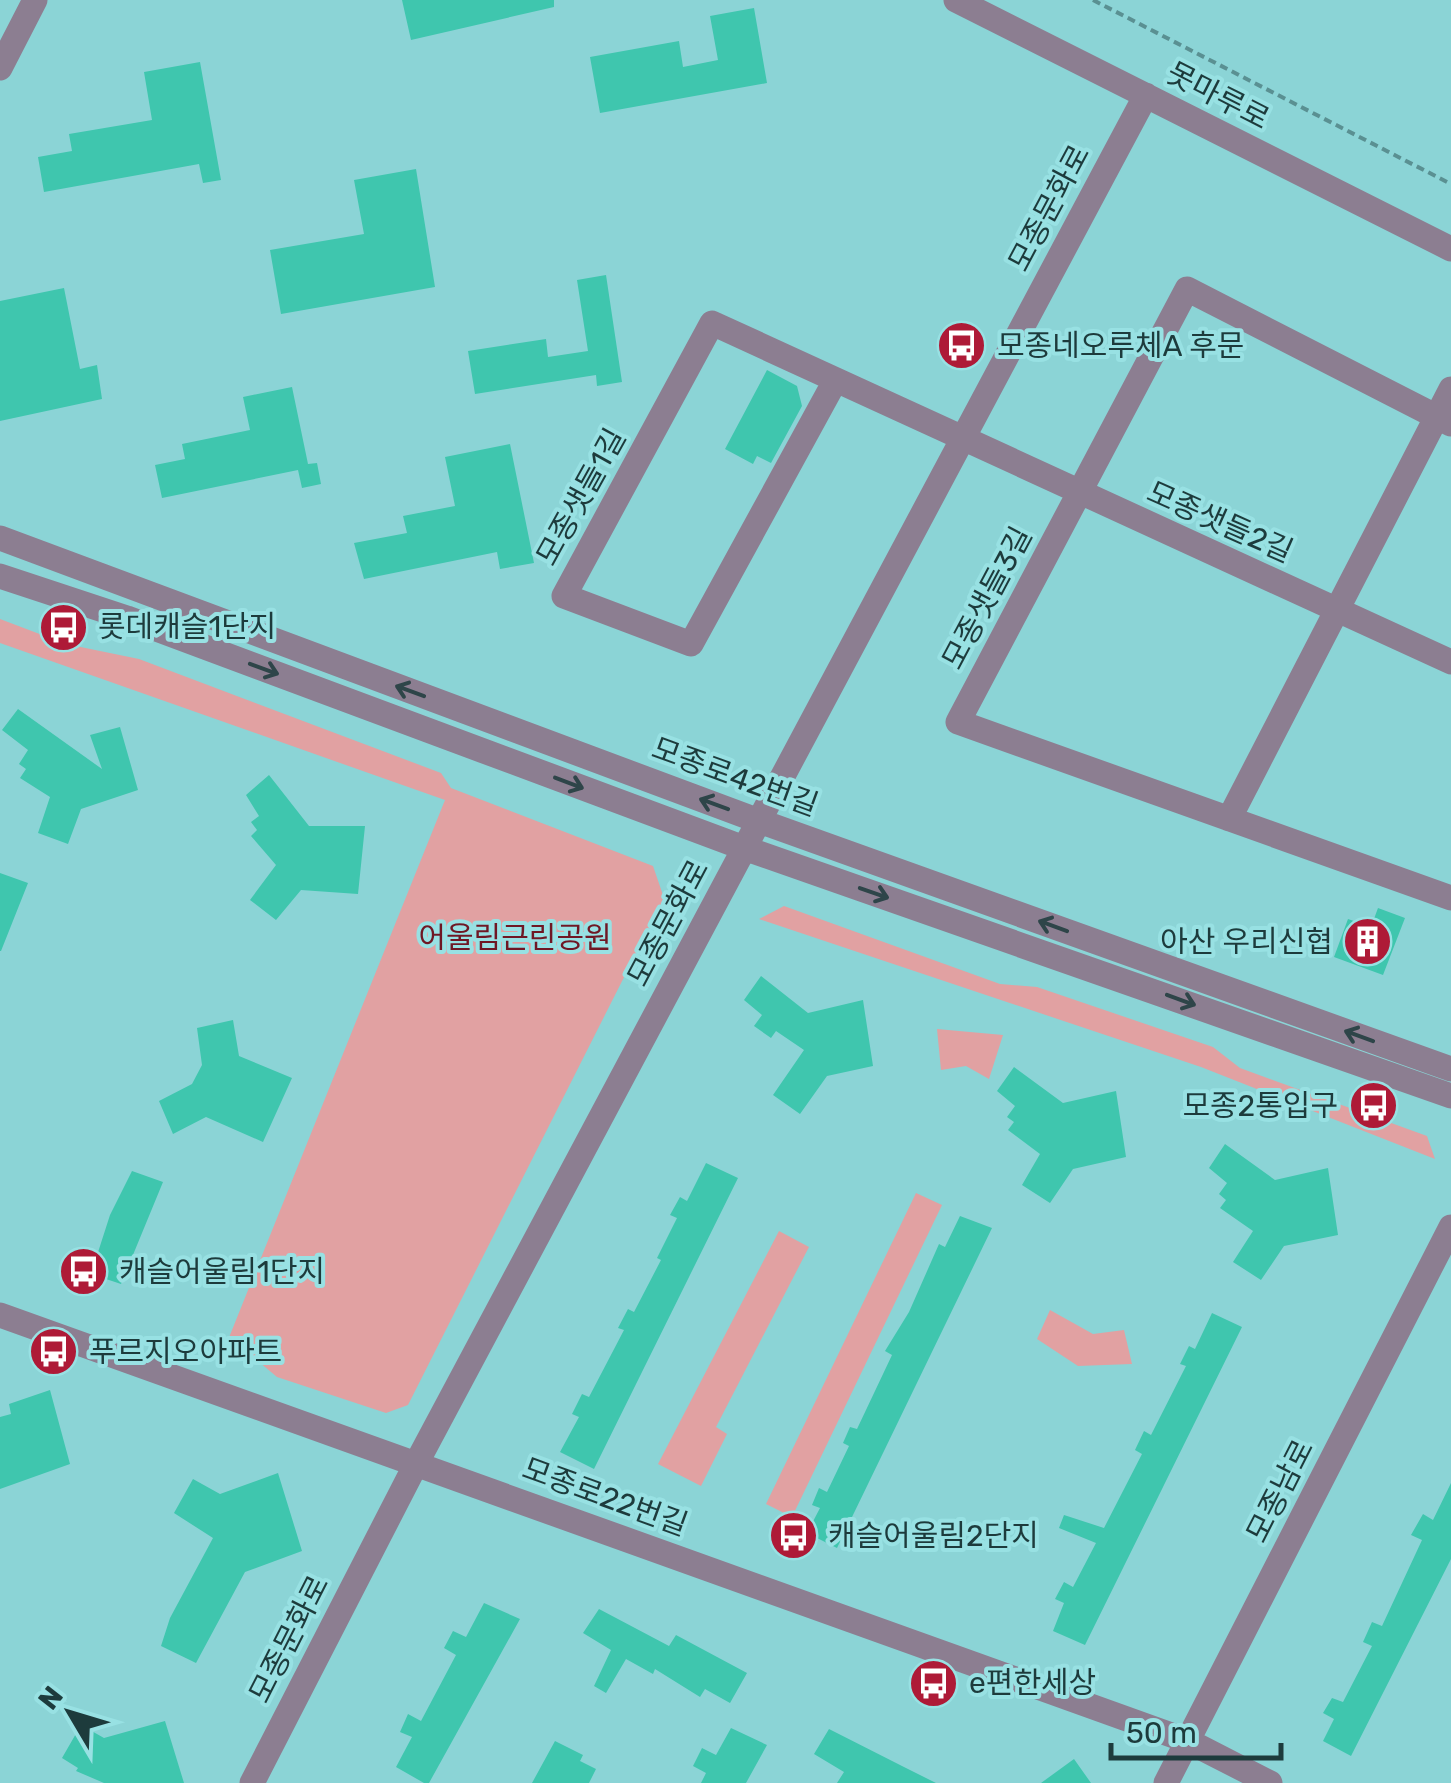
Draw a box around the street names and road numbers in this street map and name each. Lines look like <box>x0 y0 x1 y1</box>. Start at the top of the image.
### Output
street label: 못마루로 <box>1161 55 1275 137</box>
street label: 모종문화로 <box>1001 139 1097 277</box>
street label: 모종샛들1길 <box>529 422 633 572</box>
street label: 모종샛들2길 <box>1142 474 1298 570</box>
street label: 모종샛들3길 <box>934 521 1040 675</box>
street label: 모종로42번길 <box>647 730 823 824</box>
street label: 모종문화로 <box>620 854 716 992</box>
street label: 모종남로 <box>1239 1434 1321 1548</box>
street label: 모종로22번길 <box>517 1450 693 1544</box>
street label: 모종문화로 <box>242 1569 336 1709</box>

